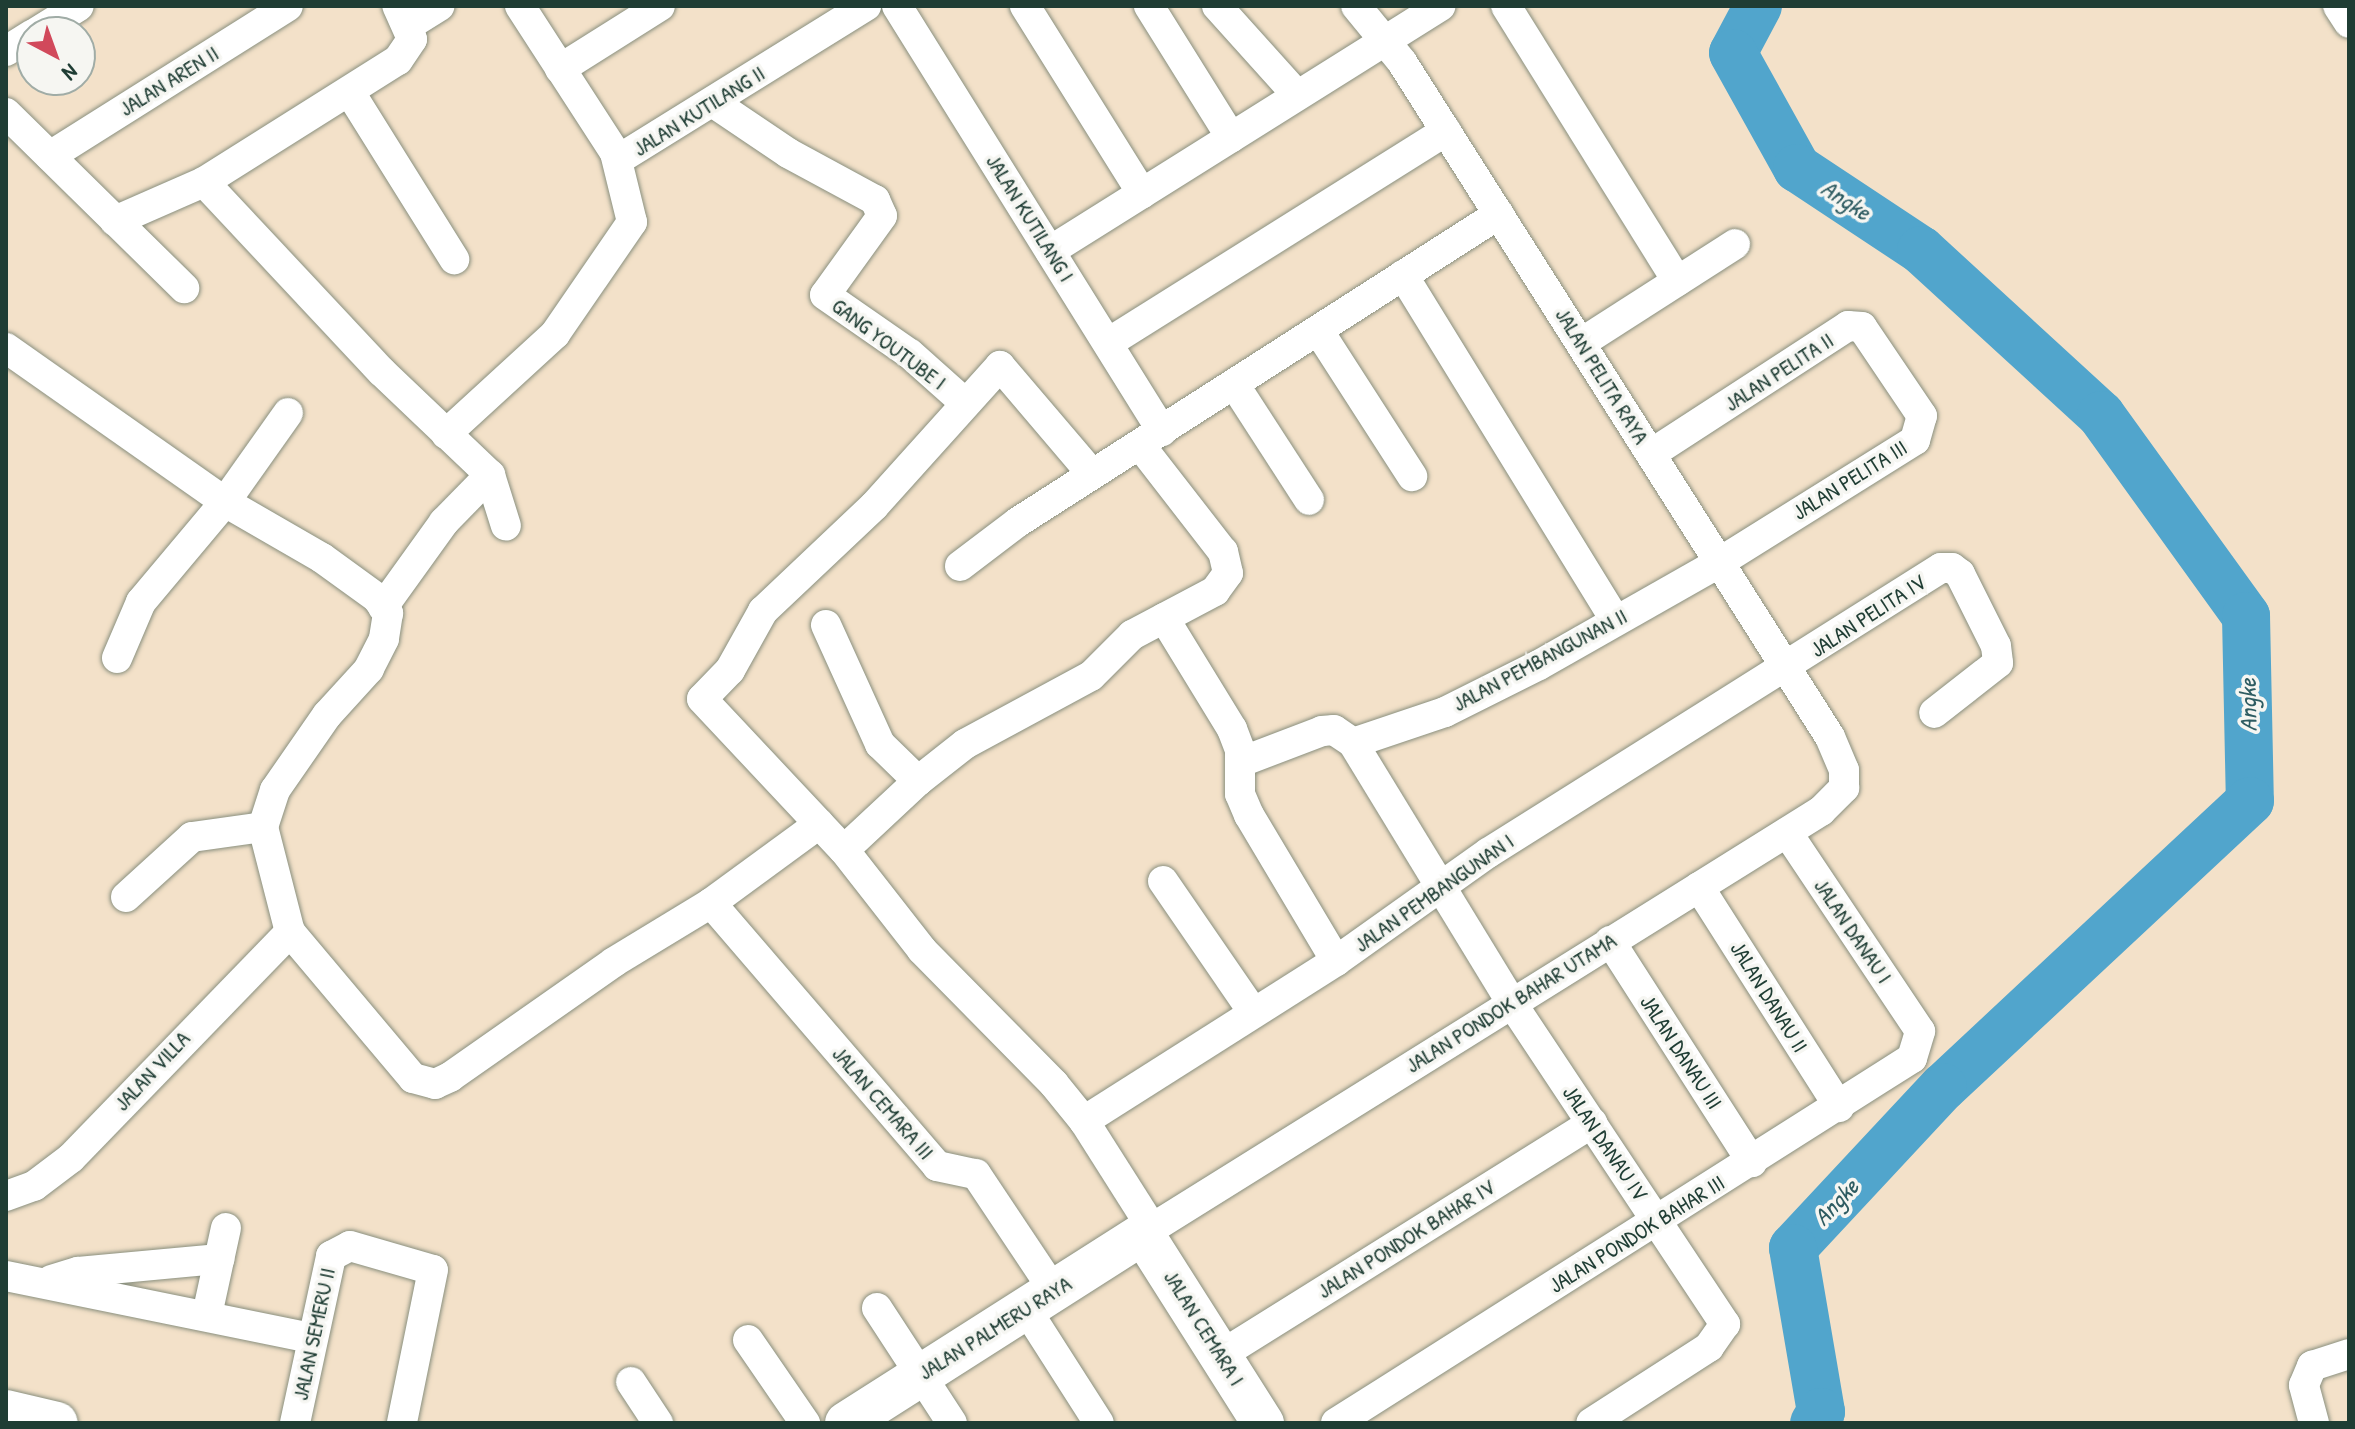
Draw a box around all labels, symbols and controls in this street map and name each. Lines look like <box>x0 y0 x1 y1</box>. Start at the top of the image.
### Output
north arrow <box>16 16 96 96</box>
street label: JALAN AREN II <box>114 40 224 122</box>
text: N <box>56 57 85 88</box>
street label: JALAN KUTILANG II <box>628 60 770 162</box>
street label: JALAN KUTILANG I <box>980 150 1080 286</box>
water label: Angke <box>1816 174 1876 226</box>
street label: GANG YOUTUBE I <box>827 292 951 396</box>
street label: JALAN PELITA RAYA <box>1550 303 1654 449</box>
street label: JALAN PELITA II <box>1720 327 1838 417</box>
street label: JALAN PELITA III <box>1788 434 1912 526</box>
street label: JALAN PELITA IV <box>1806 569 1930 663</box>
street label: JALAN PEMBANGUNAN II <box>1448 603 1632 717</box>
water label: Angke <box>2233 678 2263 732</box>
street label: JALAN PEMBANGUNAN I <box>1349 828 1519 958</box>
street label: JALAN DANAU I <box>1808 874 1898 988</box>
street label: JALAN PONDOK BAHAR UTAMA <box>1401 927 1621 1079</box>
street label: JALAN DANAU II <box>1725 937 1813 1057</box>
street label: JALAN DANAU III <box>1634 990 1728 1114</box>
street label: JALAN VILLA <box>109 1026 195 1116</box>
street label: JALAN CEMARA III <box>827 1041 939 1165</box>
street label: JALAN DANAU IV <box>1557 1081 1653 1205</box>
street label: JALAN PONDOK BAHAR III <box>1544 1169 1730 1299</box>
water label: Angke <box>1807 1173 1865 1231</box>
street label: JALAN PONDOK BAHAR IV <box>1313 1174 1499 1304</box>
street label: JALAN SEMERU II <box>287 1265 341 1403</box>
street label: JALAN CEMARA I <box>1158 1265 1250 1391</box>
street label: JALAN PALMERU RAYA <box>914 1270 1076 1386</box>

